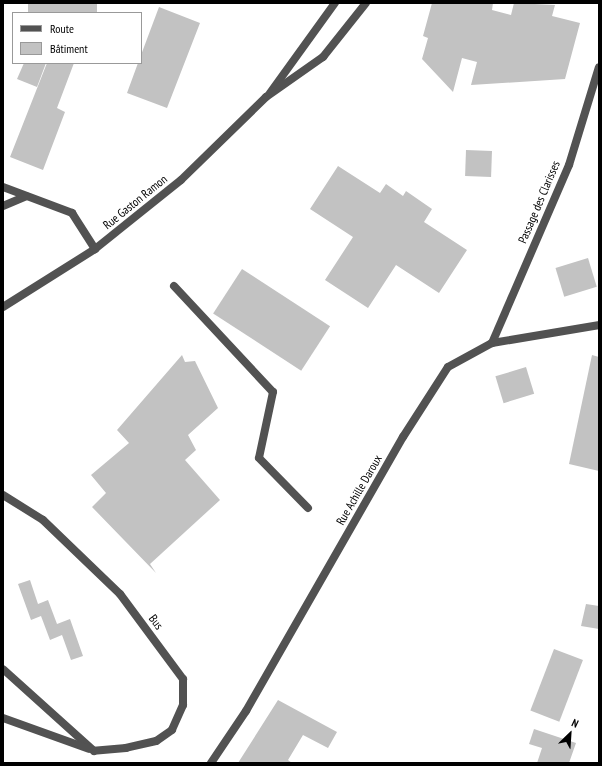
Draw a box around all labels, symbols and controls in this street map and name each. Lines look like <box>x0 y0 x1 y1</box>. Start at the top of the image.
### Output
legend <box>12 12 142 64</box>
text: Route <box>50 21 74 36</box>
text: Bâtiment <box>50 41 88 56</box>
street label: Passage des Clarisses <box>515 159 563 245</box>
street label: Rue Gaston Ramon <box>100 172 170 232</box>
street label: Rue Achille Daroux <box>333 452 385 528</box>
street label: Bus <box>146 612 166 632</box>
north arrow <box>550 714 590 754</box>
text: N <box>569 716 581 731</box>

